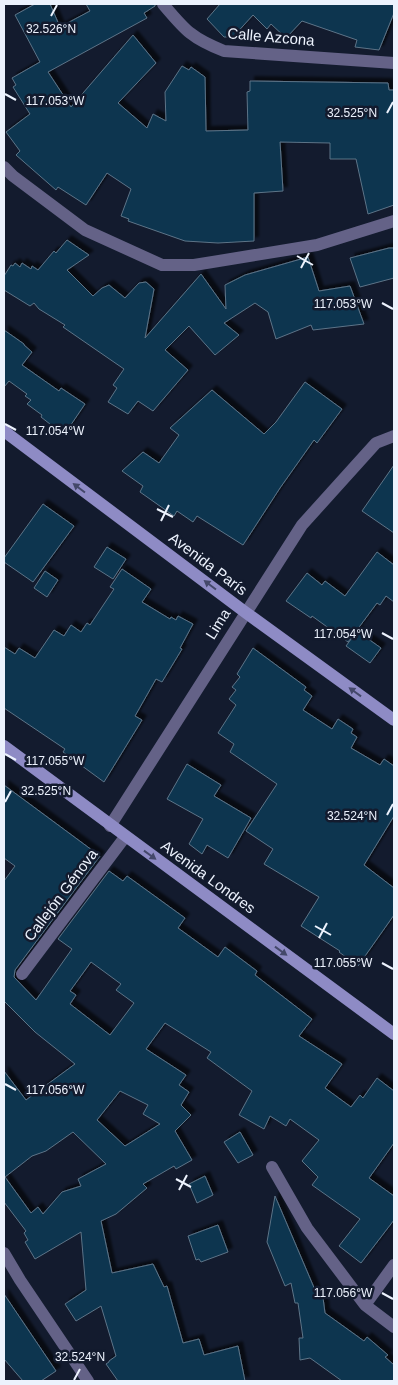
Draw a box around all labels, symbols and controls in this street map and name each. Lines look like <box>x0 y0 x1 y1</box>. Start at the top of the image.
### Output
text: 32.526°N <box>26 22 76 36</box>
street label: Calle Azcona <box>227 24 316 49</box>
text: 117.053°W <box>26 94 85 108</box>
text: 32.525°N <box>327 106 377 120</box>
text: 117.053°W <box>314 297 373 311</box>
text: 117.054°W <box>26 424 85 438</box>
one-way arrow <box>72 483 86 493</box>
street label: Avenida París <box>166 529 251 598</box>
one-way arrow <box>204 580 217 591</box>
street label: Lima <box>202 605 234 642</box>
text: 117.054°W <box>314 627 373 641</box>
one-way arrow <box>349 686 362 697</box>
text: 117.055°W <box>26 754 85 768</box>
text: 32.525°N <box>21 784 71 798</box>
text: 32.524°N <box>327 809 377 823</box>
street label: Avenida Londres <box>158 837 259 916</box>
street label: Callejón Génova <box>20 845 101 944</box>
one-way arrow <box>143 849 156 860</box>
one-way arrow <box>274 946 288 956</box>
text: 117.055°W <box>314 956 373 970</box>
text: 117.056°W <box>26 1083 85 1097</box>
text: 117.056°W <box>314 1286 373 1300</box>
text: 32.524°N <box>55 1350 105 1364</box>

